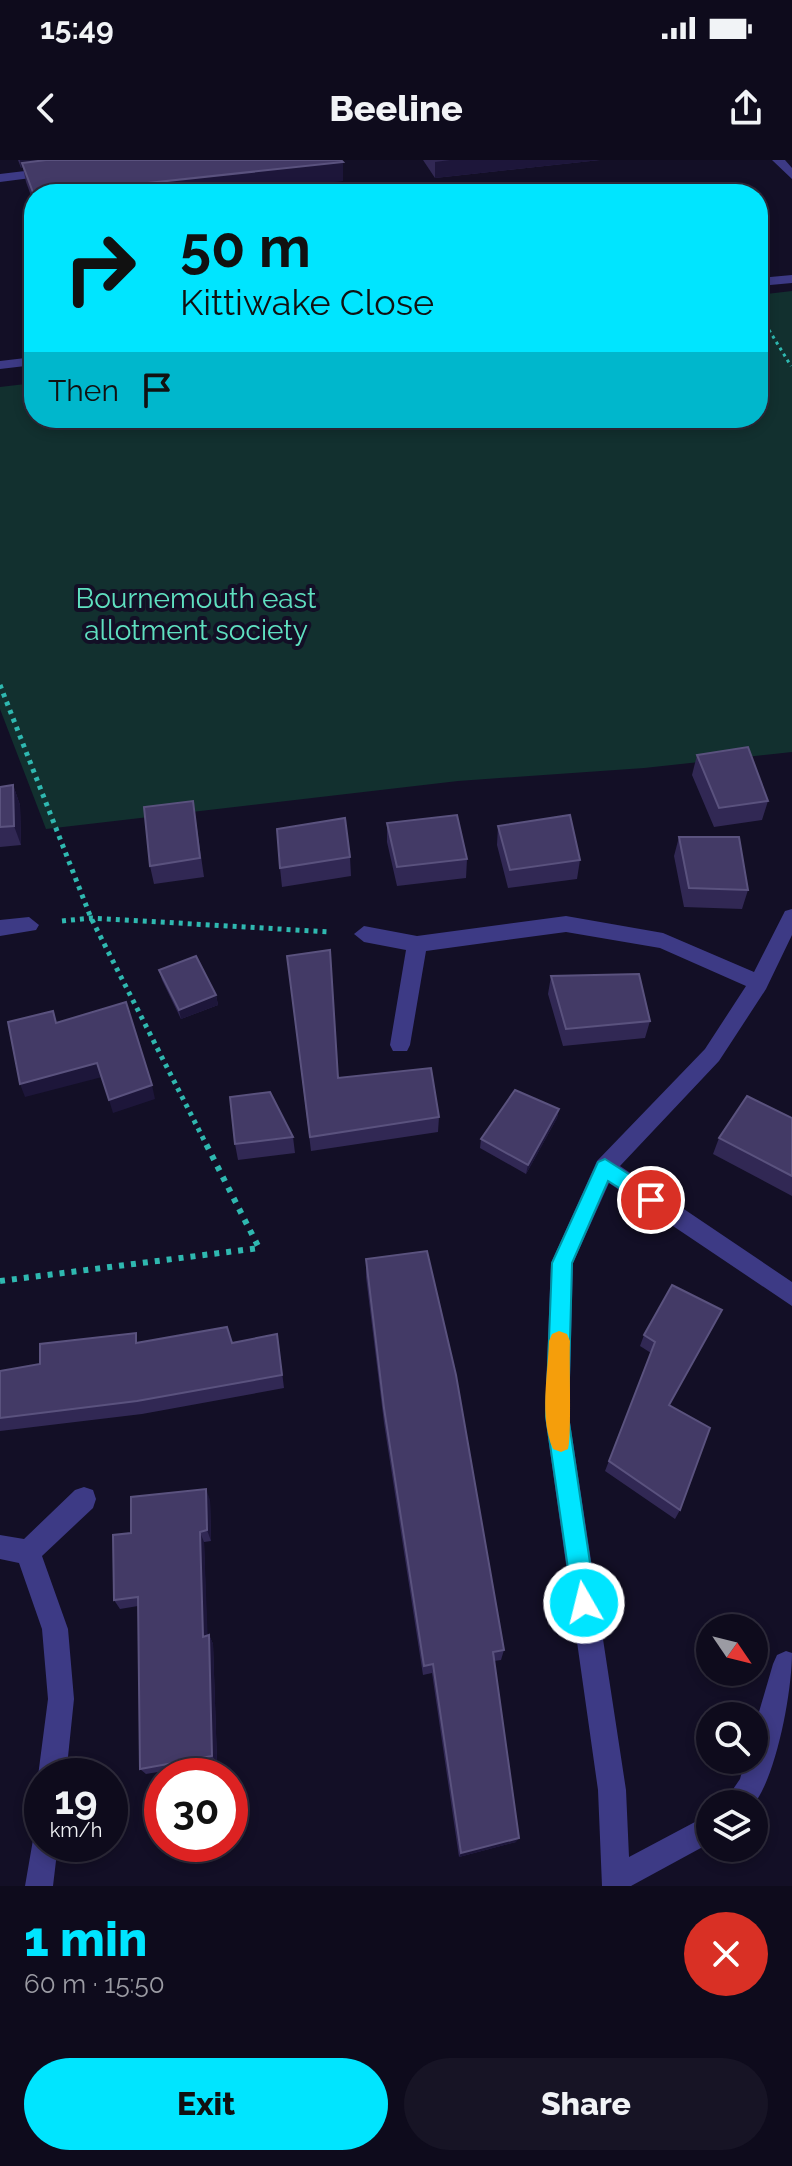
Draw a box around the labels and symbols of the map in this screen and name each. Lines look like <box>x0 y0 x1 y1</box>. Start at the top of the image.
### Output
park label: Bournemouth east allotment society <box>76 582 317 647</box>
pin <box>617 1166 685 1234</box>
position arrow <box>542 1561 626 1645</box>
north arrow <box>696 1614 768 1686</box>
speed limit sign: 30 <box>144 1758 248 1862</box>

